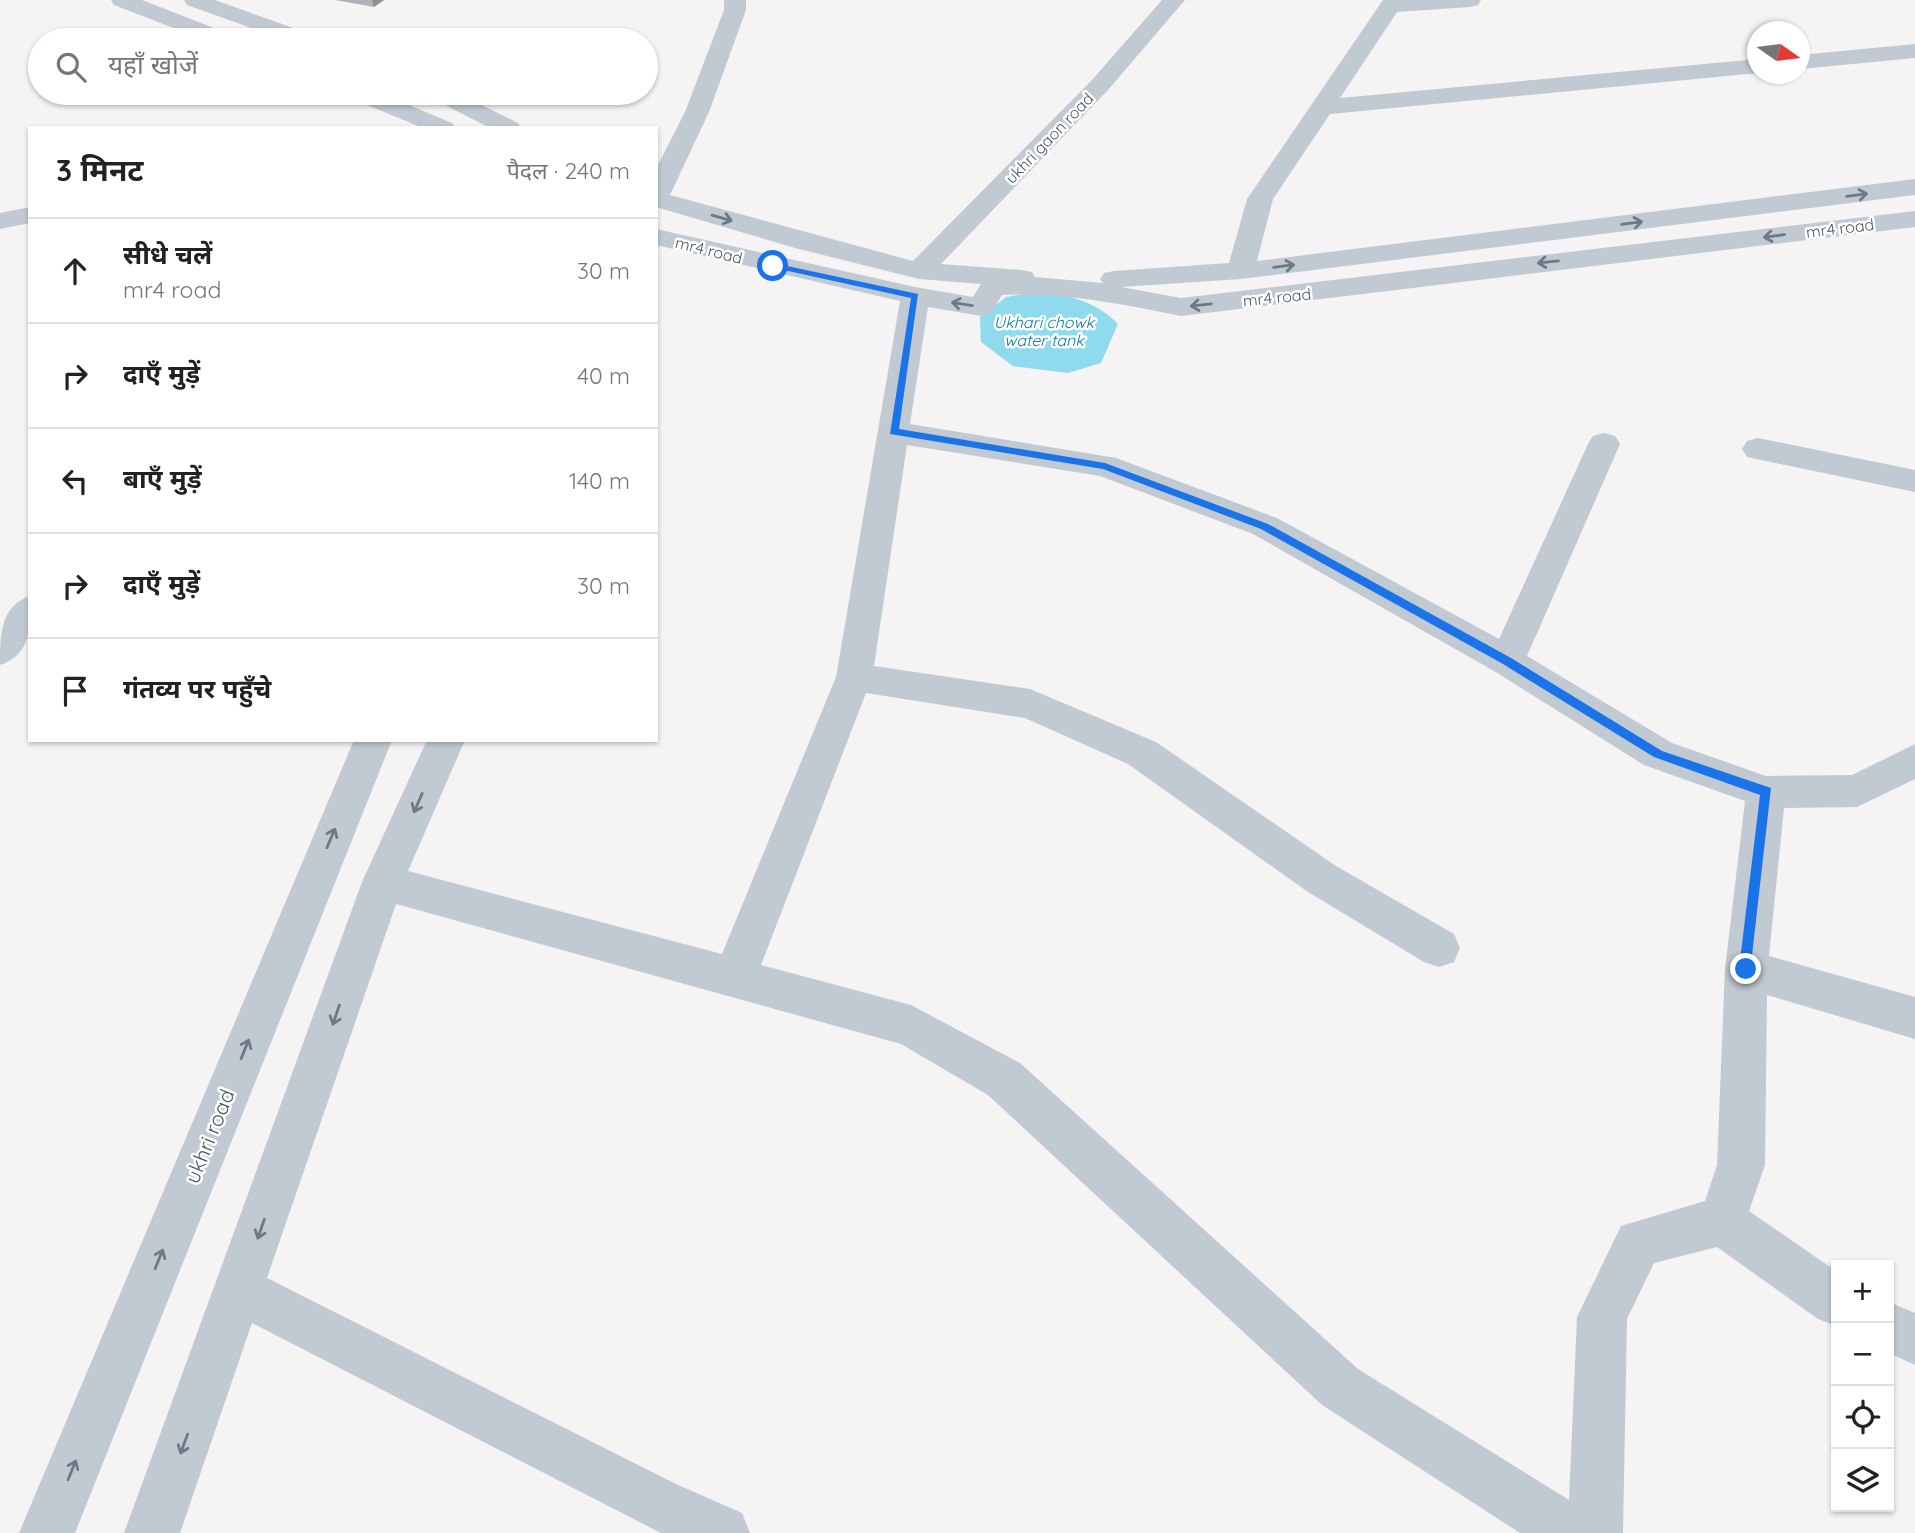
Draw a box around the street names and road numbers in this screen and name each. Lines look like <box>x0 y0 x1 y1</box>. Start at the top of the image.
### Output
street label: ukhri gaon road <box>1001 88 1097 188</box>
street label: mr4 road <box>1805 214 1875 242</box>
street label: mr4 road <box>673 232 745 268</box>
street label: mr4 road <box>1242 283 1312 311</box>
street label: ukhri road <box>178 1085 240 1187</box>

